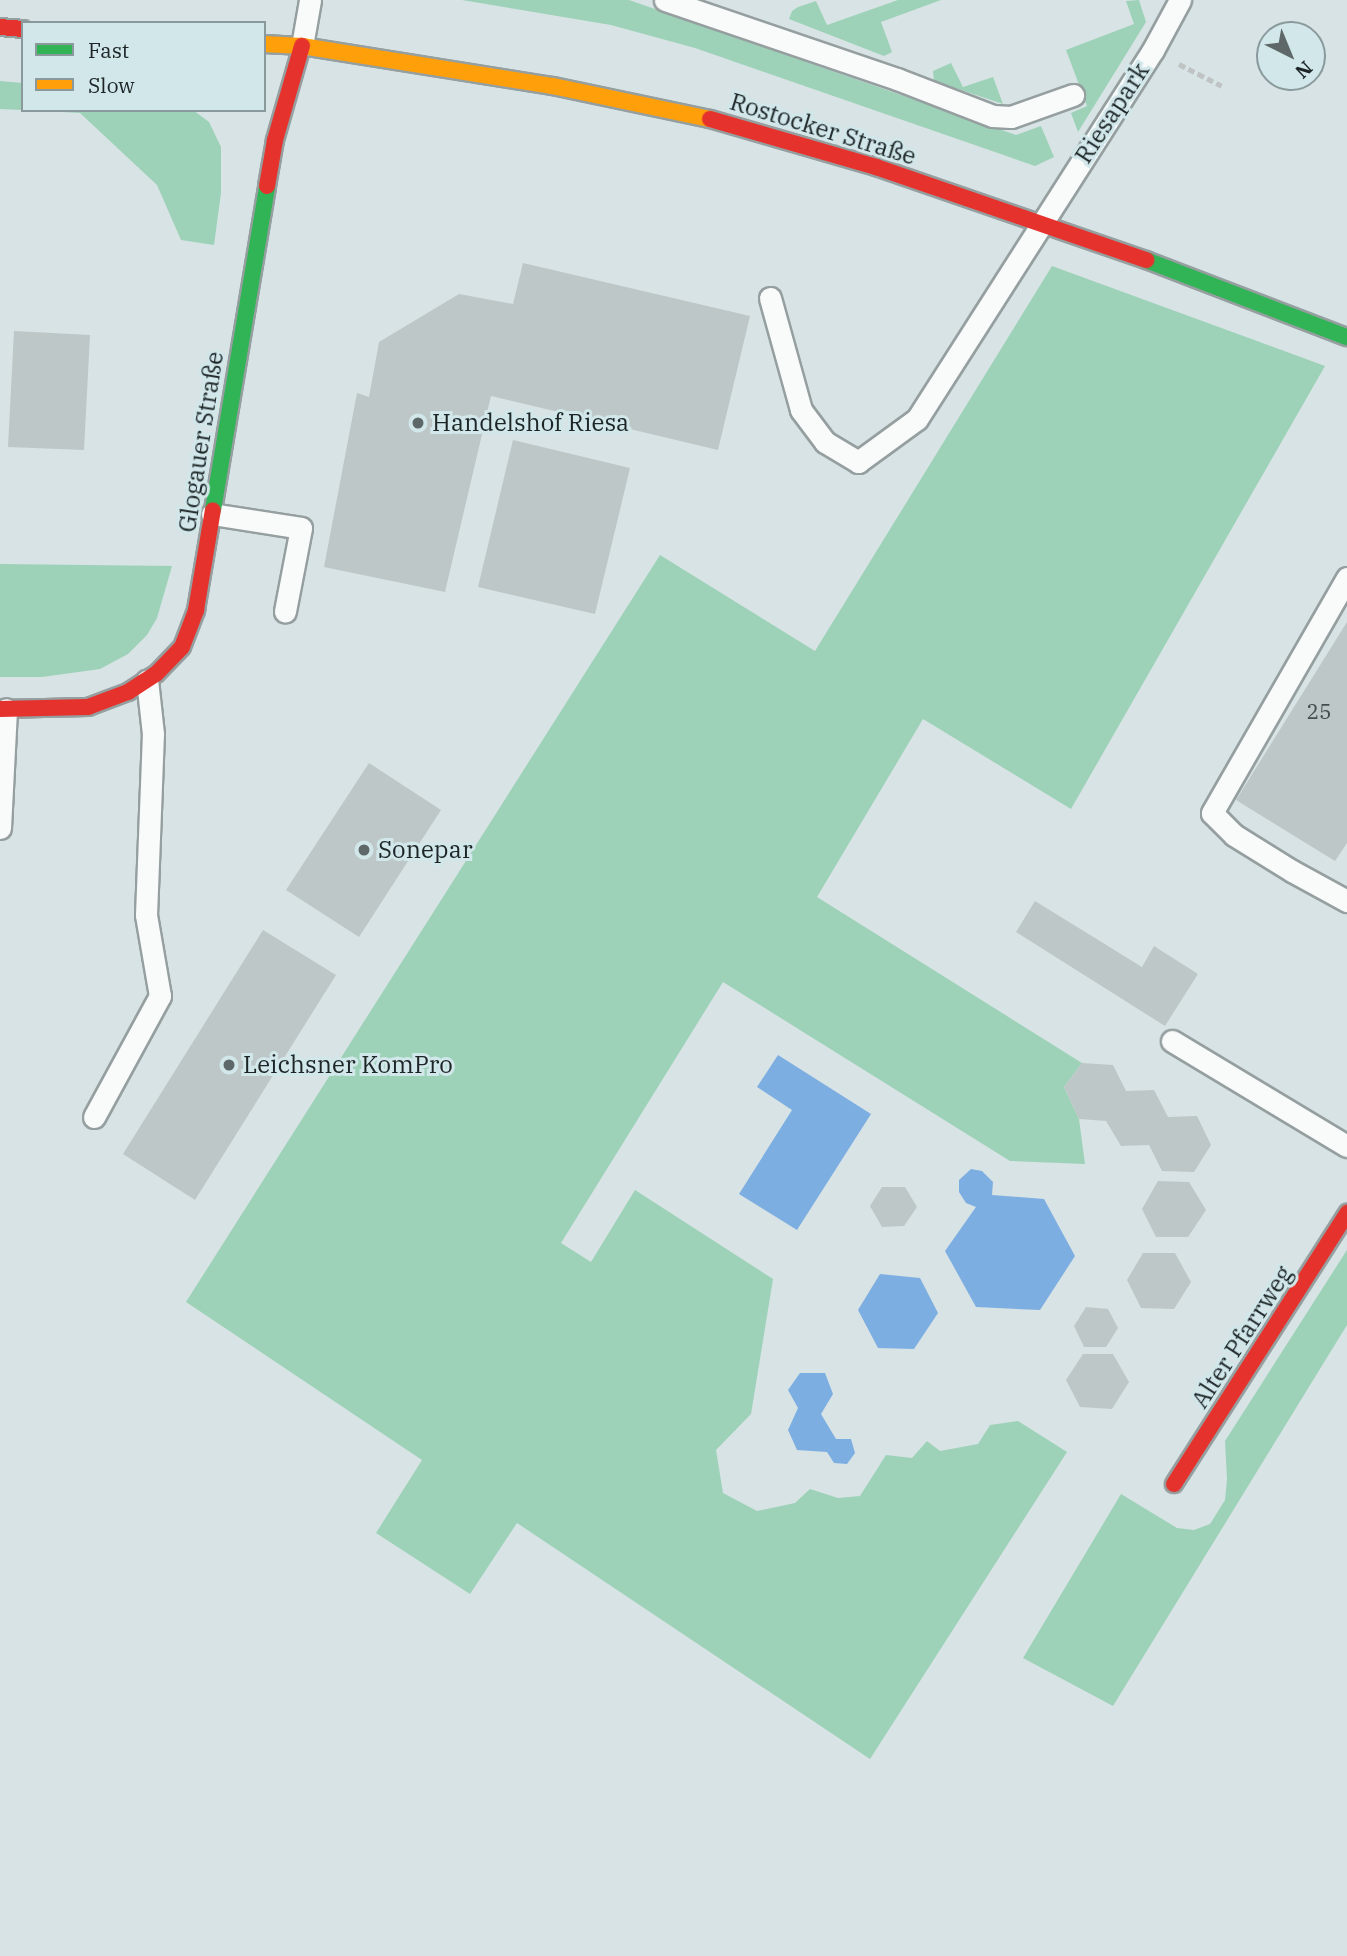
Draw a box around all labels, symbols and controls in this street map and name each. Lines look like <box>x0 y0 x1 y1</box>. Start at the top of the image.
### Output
legend <box>21 21 266 112</box>
north arrow <box>1256 21 1326 91</box>
text: Fast <box>88 36 129 64</box>
text: N <box>1290 56 1318 84</box>
street label: Riesapark <box>1069 57 1155 169</box>
text: Slow <box>88 71 135 99</box>
street label: Rostocker Straße <box>727 87 919 171</box>
street label: Glogauer Straße <box>173 350 229 534</box>
place label: Handelshof Riesa <box>432 409 629 437</box>
marker: Handelshof Riesa <box>410 415 426 431</box>
house number: 25 <box>1306 698 1332 724</box>
place label: Sonepar <box>378 836 473 864</box>
marker: Sonepar <box>356 842 372 858</box>
place label: Leichsner KomPro <box>243 1051 453 1079</box>
marker: Leichsner KomPro <box>221 1057 237 1073</box>
street label: Alter Pfarrweg <box>1185 1261 1299 1413</box>

